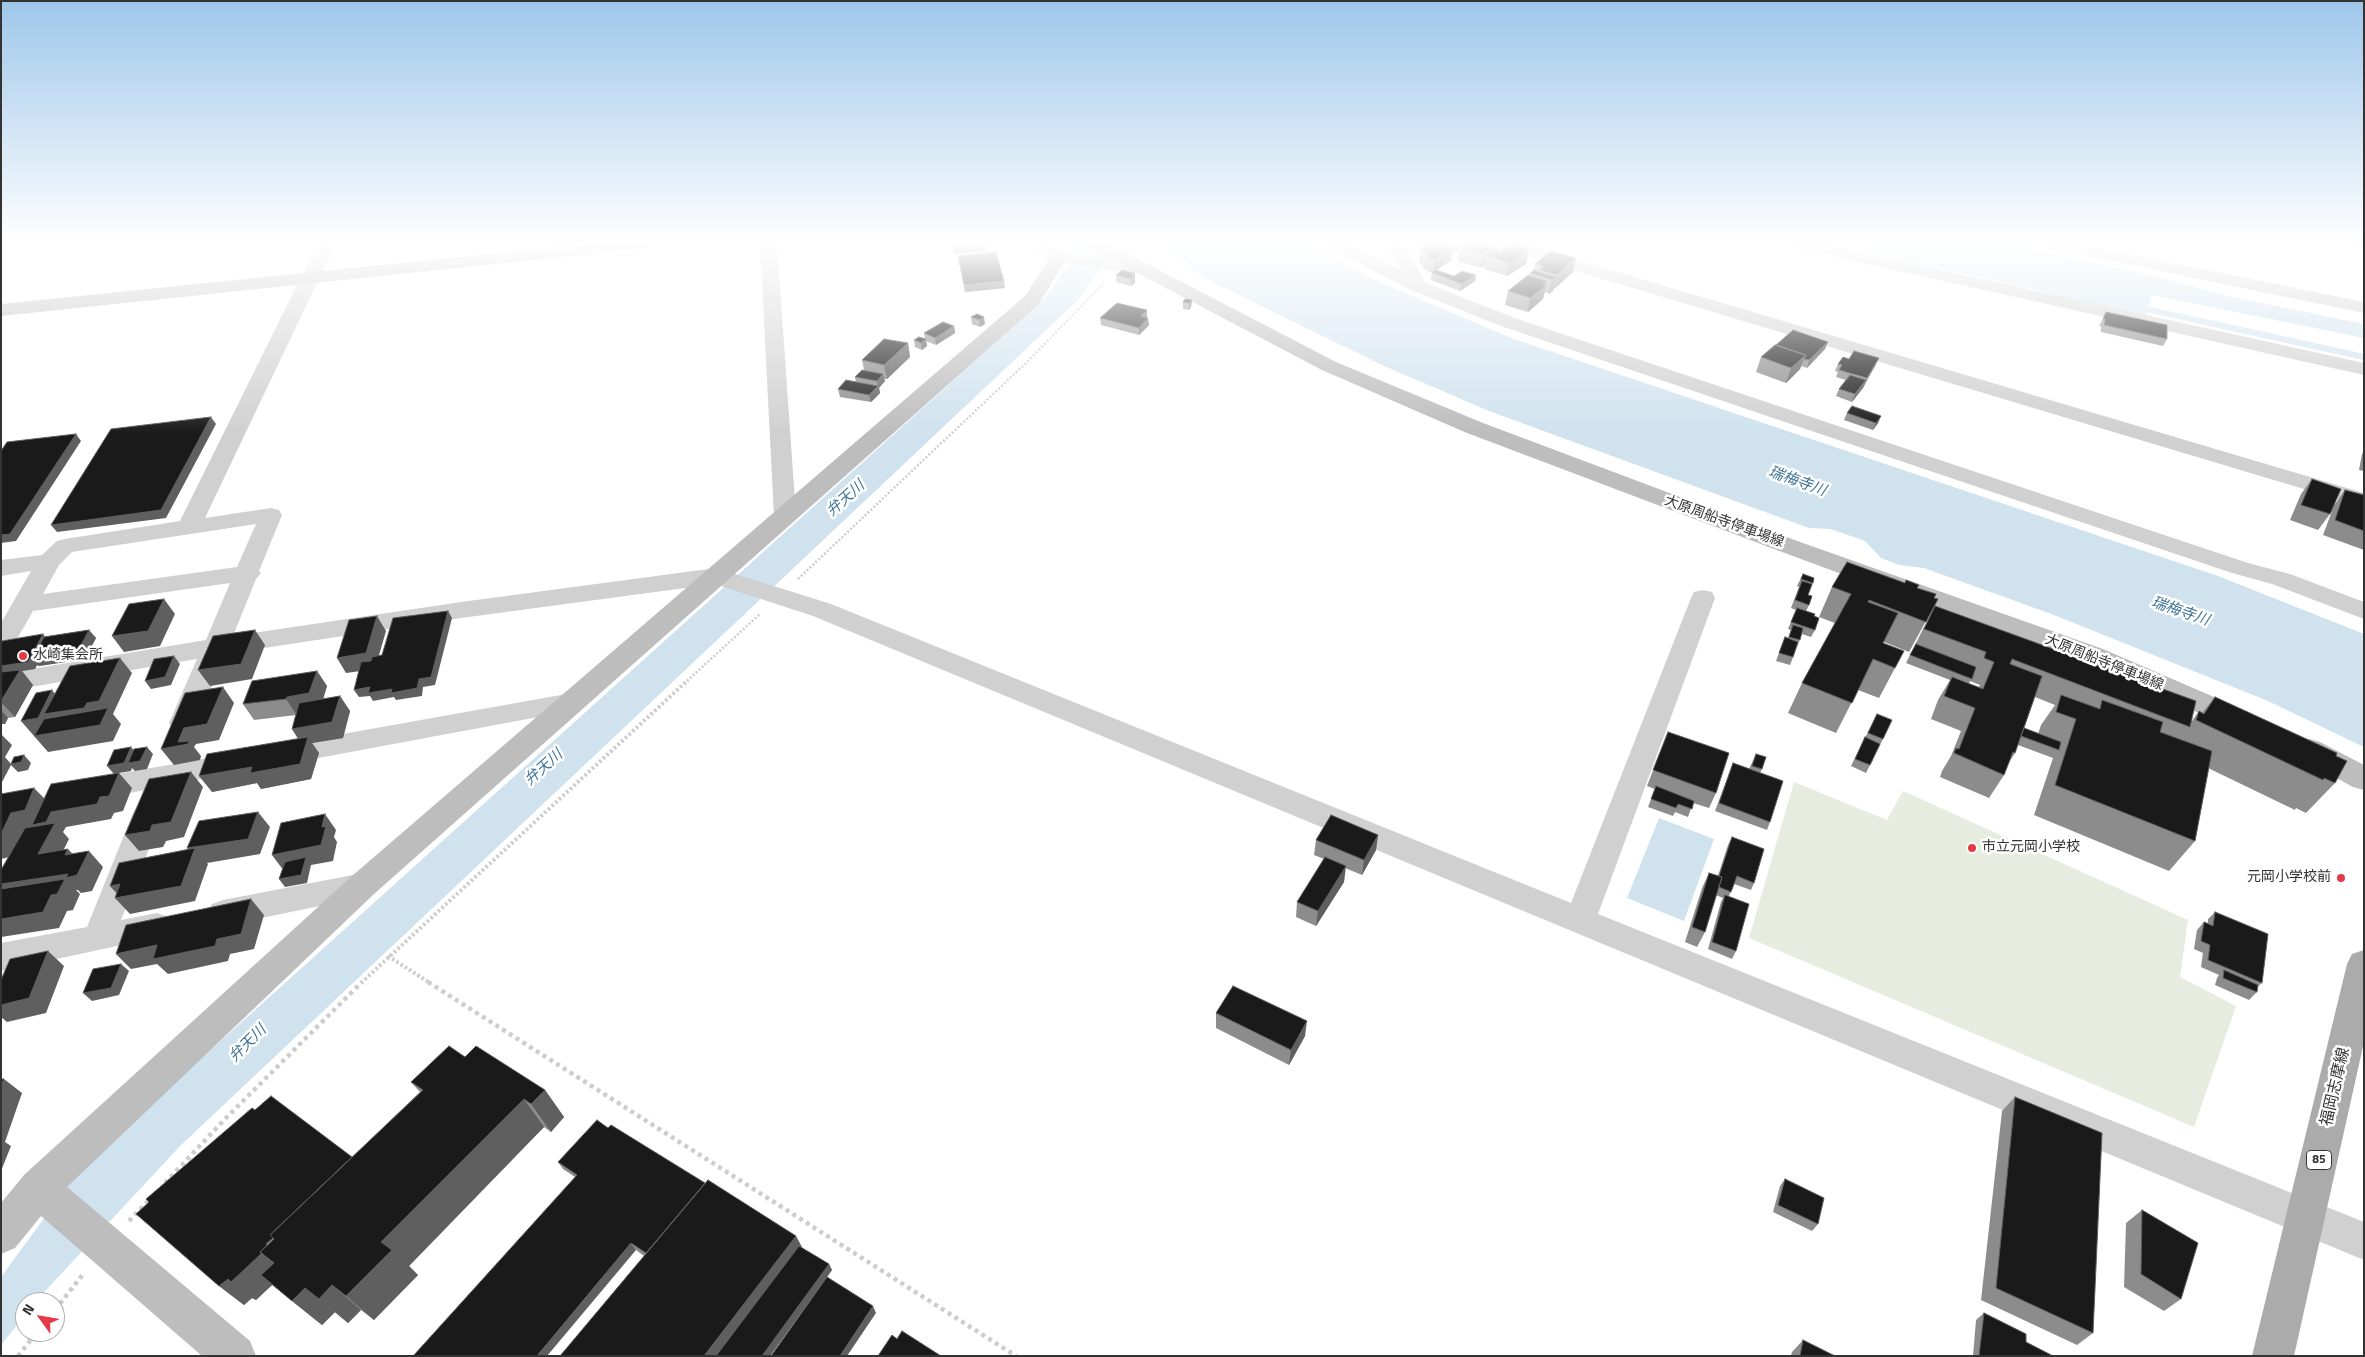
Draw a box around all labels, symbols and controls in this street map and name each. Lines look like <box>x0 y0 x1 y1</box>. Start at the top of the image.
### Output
water label: 瑞梅寺川 <box>1766 463 1828 501</box>
water label: 弁天川 <box>823 477 869 521</box>
street label: 大原周船寺停車場線 <box>1662 493 1786 551</box>
water label: 瑞梅寺川 <box>2149 594 2211 630</box>
street label: 大原周船寺停車場線 <box>2042 632 2166 694</box>
place label: 水崎集会所 <box>33 648 103 664</box>
marker: 水崎集会所 <box>17 650 29 662</box>
water label: 弁天川 <box>521 746 567 790</box>
place label: 市立元岡小学校 <box>1982 840 2080 856</box>
marker: 市立元岡小学校 <box>1966 842 1978 854</box>
place label: 元岡小学校前 <box>2247 870 2331 886</box>
marker: 元岡小学校前 <box>2335 872 2347 884</box>
water label: 弁天川 <box>226 1022 270 1066</box>
street label: 福岡志摩線 <box>2318 1046 2354 1128</box>
road number: 85 <box>2306 1150 2332 1170</box>
north arrow <box>15 1292 65 1342</box>
text: N <box>16 1300 39 1319</box>

